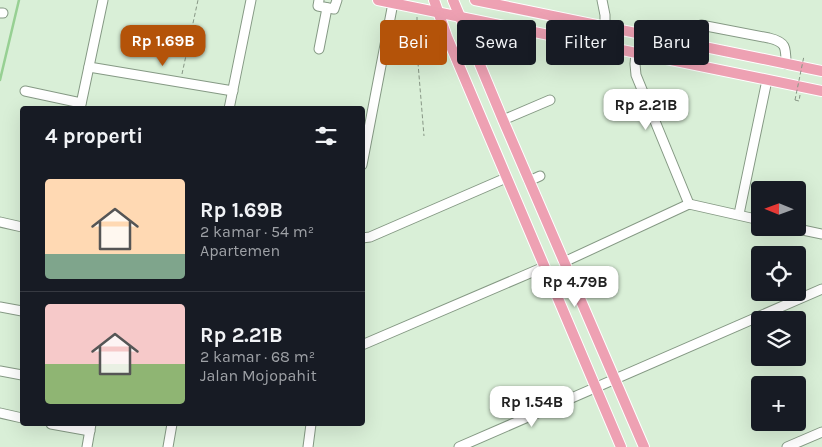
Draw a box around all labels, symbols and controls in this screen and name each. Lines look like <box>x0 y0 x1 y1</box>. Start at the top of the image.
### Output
chip: Beli <box>380 20 447 65</box>
chip: Sewa <box>457 20 536 65</box>
chip: Filter <box>546 20 624 65</box>
chip: Baru <box>634 20 709 65</box>
pin: Rp 1.69B <box>111 24 215 67</box>
text: Rp 1.69B <box>131 31 195 50</box>
pin: Rp 2.21B <box>594 88 698 131</box>
text: Rp 2.21B <box>615 95 677 114</box>
icon: filters <box>312 122 340 150</box>
text: 4 properti <box>45 124 143 148</box>
north arrow <box>751 181 806 236</box>
map controls <box>751 181 806 431</box>
text: Rp 1.69B <box>200 198 283 222</box>
icon: home <box>85 199 145 259</box>
text: 2 kamar · 54 m² <box>200 222 314 241</box>
text: Apartemen <box>200 241 280 260</box>
button: locate <box>751 246 806 301</box>
pin: Rp 4.79B <box>523 266 627 308</box>
text: Rp 4.79B <box>542 272 608 291</box>
button: layers <box>751 311 806 366</box>
text: Rp 2.21B <box>200 323 283 347</box>
icon: home <box>85 324 145 384</box>
text: 2 kamar · 68 m² <box>200 347 315 366</box>
text: Jalan Mojopahit <box>200 366 317 385</box>
button: + <box>751 376 806 431</box>
pin: Rp 1.54B <box>480 386 584 428</box>
text: Rp 1.54B <box>501 392 563 411</box>

